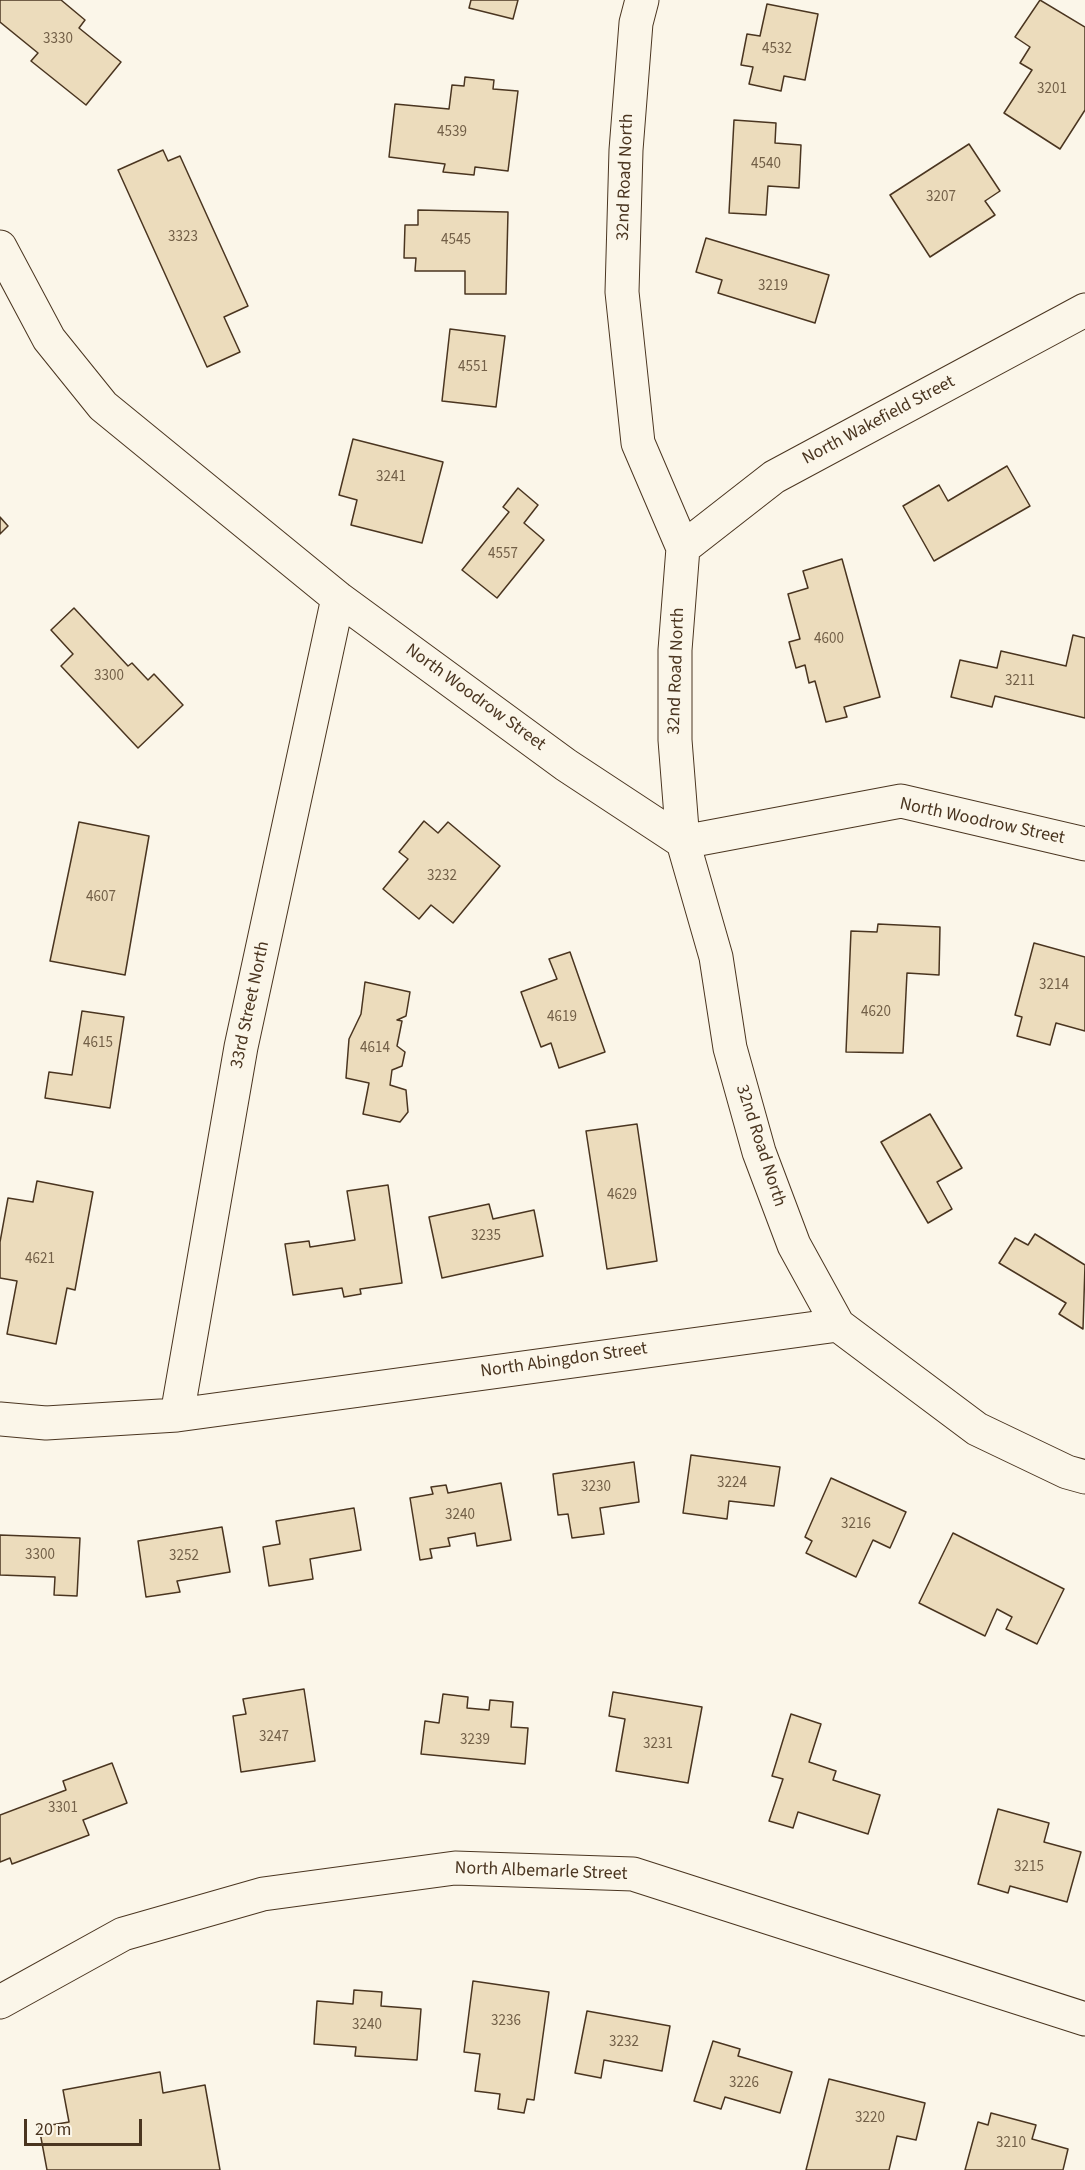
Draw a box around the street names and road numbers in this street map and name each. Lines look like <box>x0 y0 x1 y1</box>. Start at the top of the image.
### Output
street label: 32nd Road North <box>613 113 639 241</box>
street label: North Wakefield Street <box>799 372 959 470</box>
street label: 32nd Road North <box>664 607 690 735</box>
street label: North Woodrow Street <box>401 640 549 756</box>
street label: North Woodrow Street <box>898 794 1066 850</box>
street label: 33rd Street North <box>227 939 275 1071</box>
street label: 32nd Road North <box>730 1082 790 1210</box>
street label: North Abingdon Street <box>479 1339 649 1383</box>
street label: North Albemarle Street <box>454 1858 628 1886</box>

